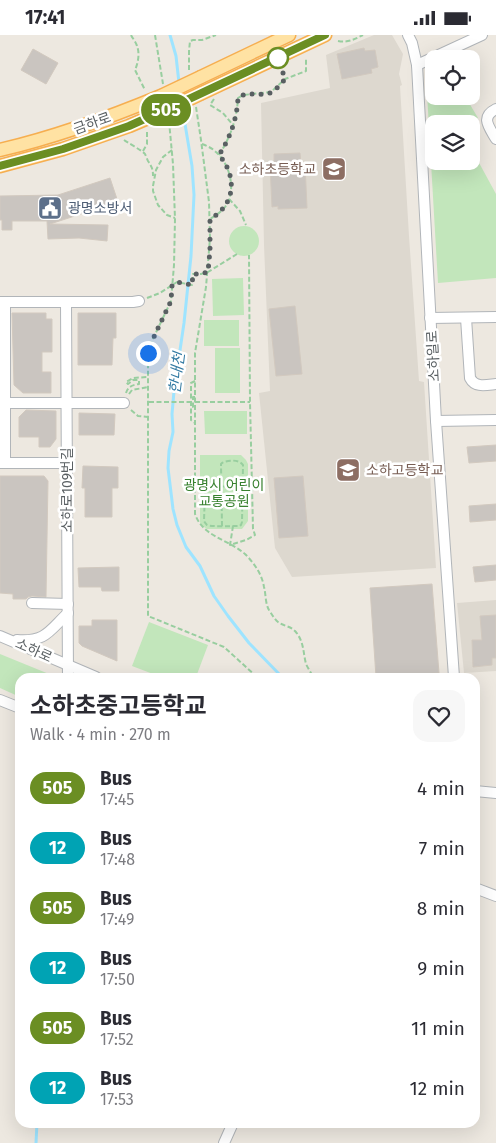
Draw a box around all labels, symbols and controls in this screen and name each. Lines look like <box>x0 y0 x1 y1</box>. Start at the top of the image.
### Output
text: 17:41 <box>25 6 65 29</box>
unlabelled marker <box>267 47 289 69</box>
map controls <box>425 50 480 170</box>
button: locate <box>425 50 480 105</box>
line badge: 505 <box>137 94 195 126</box>
text: 505 <box>151 99 181 121</box>
street label: 금하로 <box>71 109 113 138</box>
button: layers <box>425 115 480 170</box>
school or university icon: 소하초등학교 <box>321 156 347 182</box>
place label: 소하초등학교 <box>239 161 316 178</box>
public building icon: 광명소방서 <box>37 195 63 221</box>
place label: 광명소방서 <box>68 200 132 217</box>
street label: 소하일로 <box>424 330 443 382</box>
your location <box>136 341 161 366</box>
water label: 한내천 <box>166 349 189 395</box>
street label: 소하로109번길 <box>59 447 76 533</box>
school or university icon: 소하고등학교 <box>335 457 361 483</box>
place label: 소하고등학교 <box>366 462 443 479</box>
park label: 광명시 어린이 교통공원 <box>184 477 265 510</box>
street label: 소하로 <box>13 635 55 666</box>
button: heart <box>413 690 465 742</box>
text: 소하초중고등학교 <box>30 692 207 720</box>
text: Walk · 4 min · 270 m <box>30 725 171 744</box>
text: Bus <box>100 767 132 790</box>
text: 505 <box>43 777 72 799</box>
text: 4 min <box>417 777 465 800</box>
text: 17:45 <box>100 790 134 809</box>
text: Bus <box>100 827 132 850</box>
text: 12 <box>49 837 66 859</box>
text: 7 min <box>419 837 465 860</box>
text: 17:48 <box>100 850 135 869</box>
text: Bus <box>100 887 132 910</box>
text: 505 <box>43 897 72 919</box>
text: 8 min <box>417 897 465 920</box>
text: 17:49 <box>100 910 134 929</box>
text: Bus <box>100 947 132 970</box>
text: 12 <box>49 957 66 979</box>
text: 9 min <box>417 957 465 980</box>
text: 17:50 <box>100 970 135 989</box>
text: Bus <box>100 1007 132 1030</box>
text: 505 <box>43 1017 72 1039</box>
text: 11 min <box>411 1017 465 1040</box>
text: 17:52 <box>100 1030 134 1049</box>
text: Bus <box>100 1067 132 1090</box>
text: 12 <box>49 1077 66 1099</box>
text: 12 min <box>410 1077 465 1100</box>
text: 17:53 <box>100 1090 134 1109</box>

